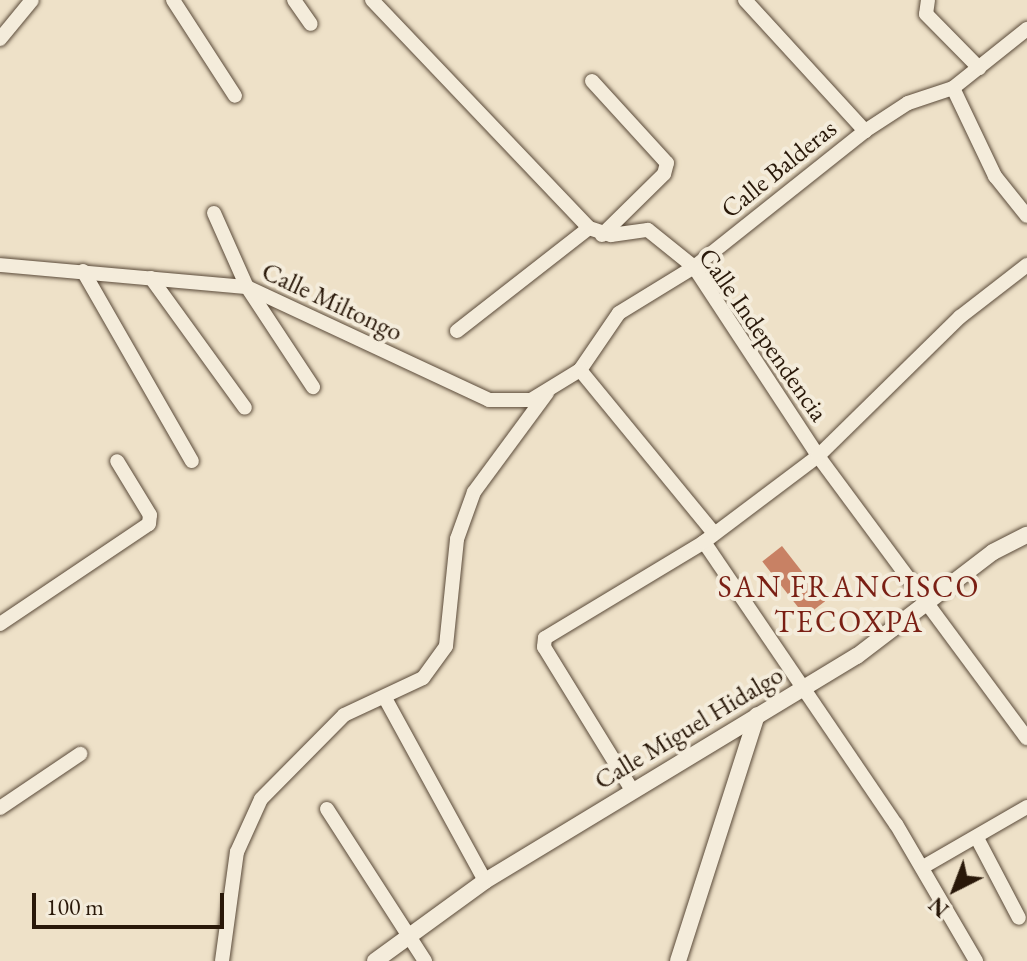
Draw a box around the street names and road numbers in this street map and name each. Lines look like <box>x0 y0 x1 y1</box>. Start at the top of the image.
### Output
street label: Calle Balderas <box>715 113 843 225</box>
street label: Calle Independencia <box>692 242 834 428</box>
street label: Calle Miltongo <box>257 256 407 348</box>
street label: Calle Miguel Hidalgo <box>589 659 789 797</box>

